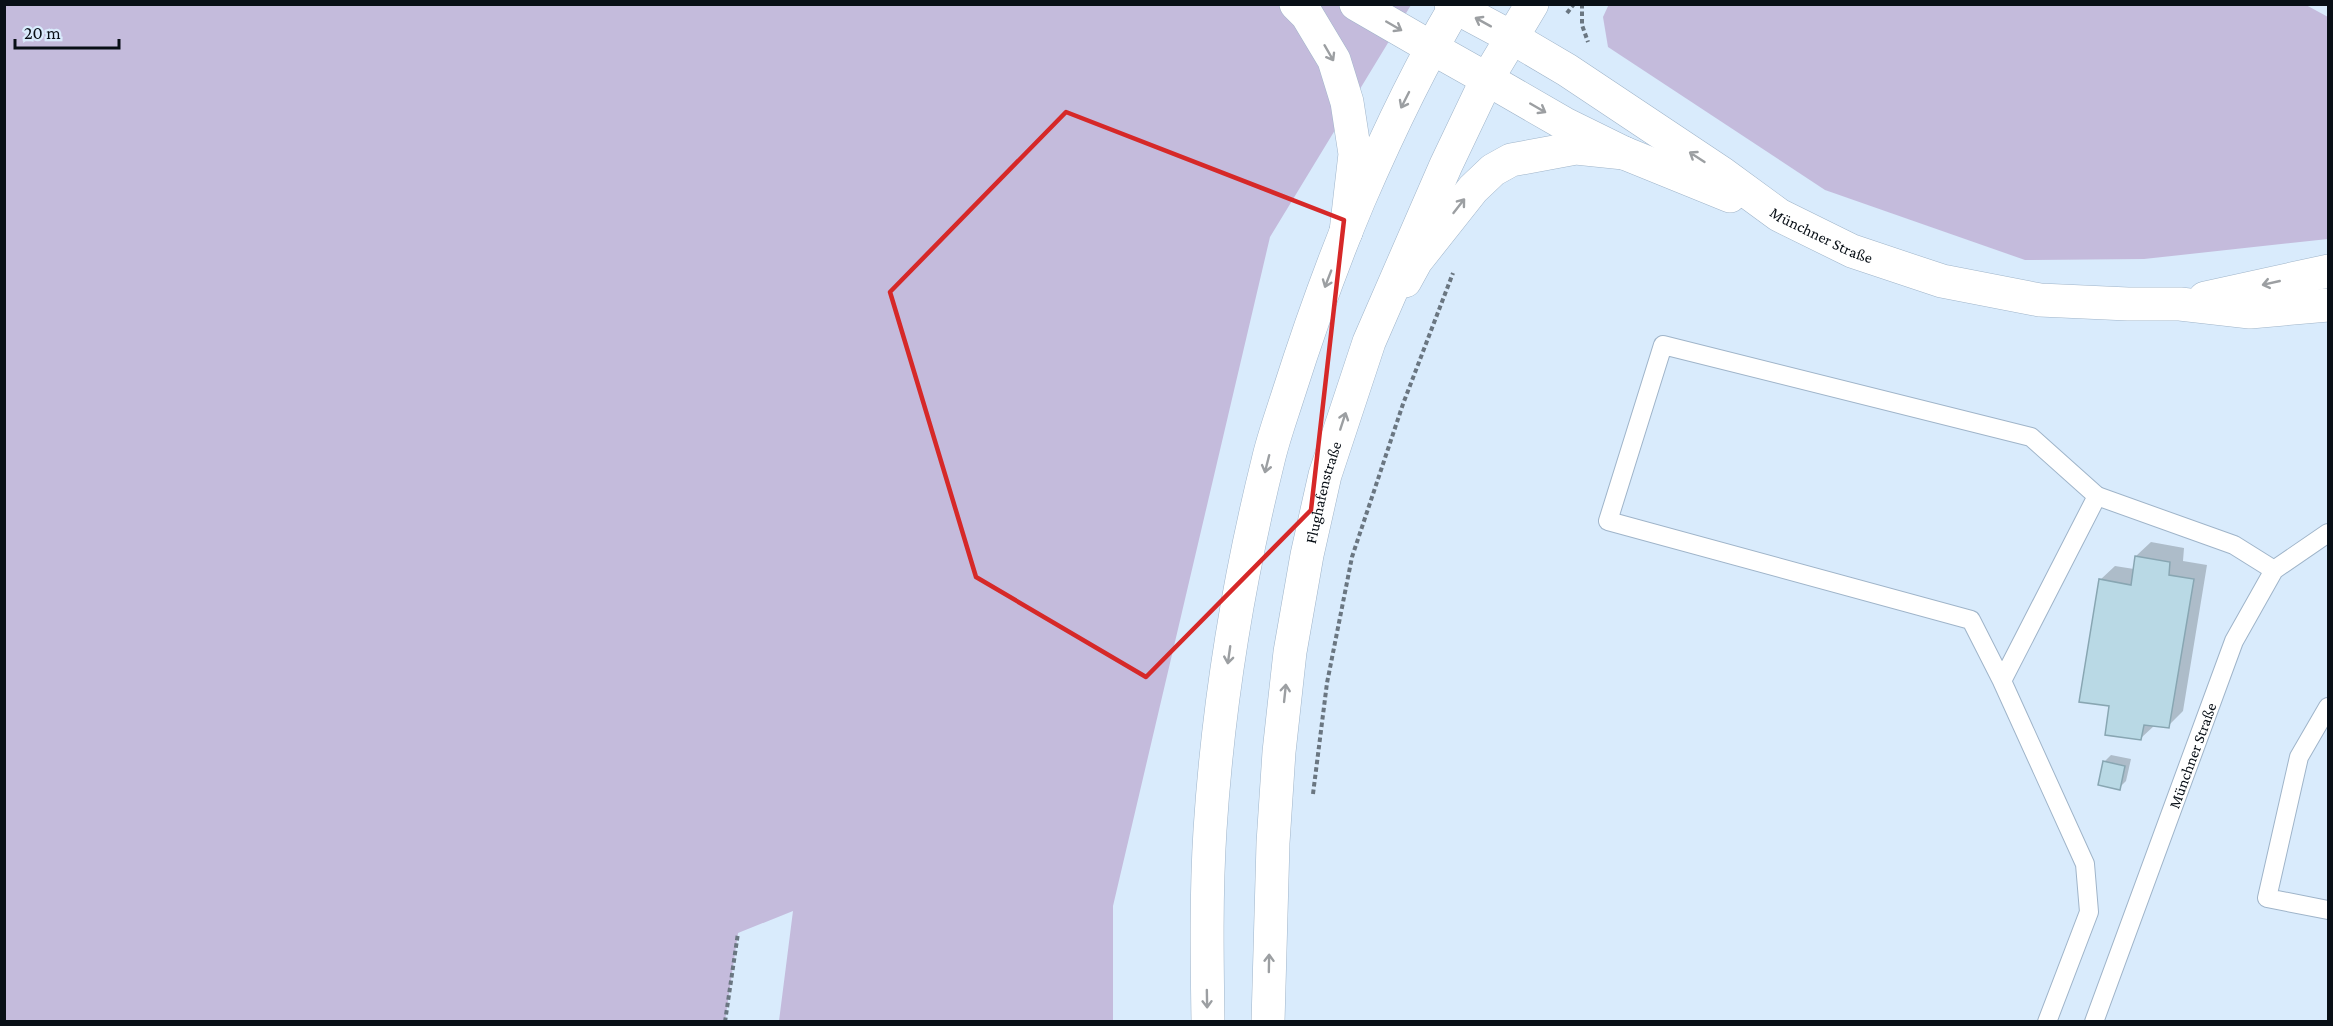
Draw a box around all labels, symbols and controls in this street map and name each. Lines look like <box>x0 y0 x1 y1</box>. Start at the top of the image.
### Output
scale bar <box>15 12 118 50</box>
one-way arrow <box>1475 16 1492 28</box>
one-way arrow <box>1385 20 1402 32</box>
text: 20 m <box>24 23 61 43</box>
one-way arrow <box>1323 44 1335 61</box>
one-way arrow <box>1399 90 1410 108</box>
one-way arrow <box>1529 103 1546 115</box>
one-way arrow <box>1689 151 1706 163</box>
one-way arrow <box>1453 199 1465 215</box>
street label: Münchner Straße <box>1767 203 1875 266</box>
one-way arrow <box>1321 269 1332 287</box>
one-way arrow <box>2262 278 2281 289</box>
one-way arrow <box>1338 412 1349 431</box>
street label: Flughafenstraße <box>1302 439 1345 545</box>
one-way arrow <box>1261 454 1273 473</box>
one-way arrow <box>1224 645 1235 665</box>
one-way arrow <box>1280 684 1291 704</box>
street label: Münchner Straße <box>2165 700 2220 811</box>
one-way arrow <box>1263 954 1275 974</box>
one-way arrow <box>1202 989 1213 1009</box>

